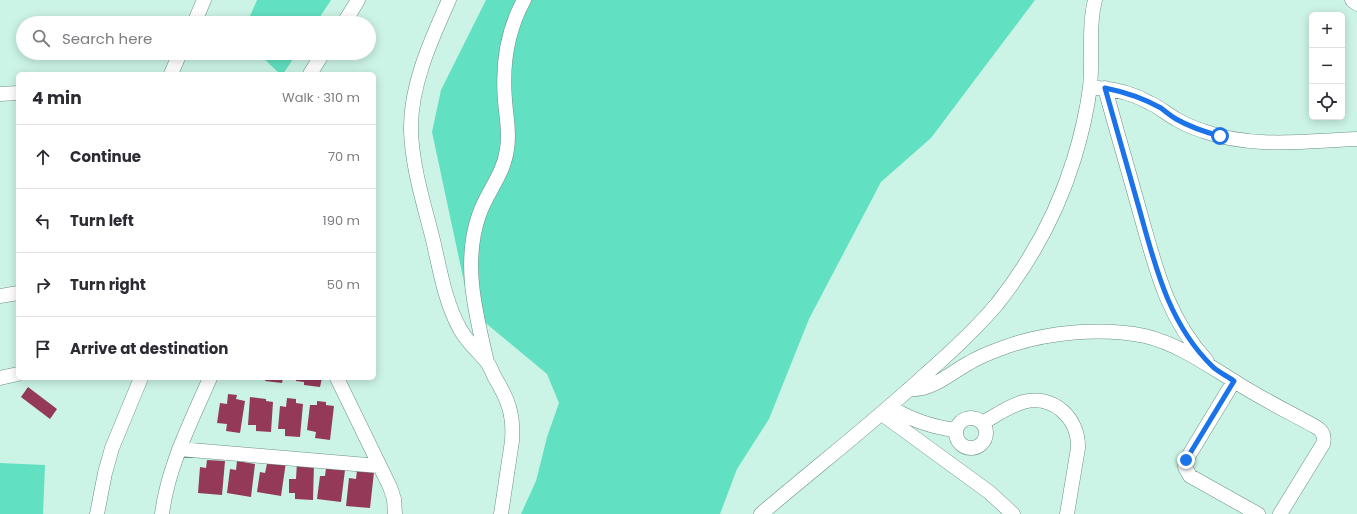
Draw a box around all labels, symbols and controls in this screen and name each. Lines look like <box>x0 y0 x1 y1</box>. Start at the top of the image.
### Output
map controls <box>1309 12 1345 120</box>
button: + <box>1309 12 1345 48</box>
search box <box>16 16 376 60</box>
icon: search <box>30 27 52 49</box>
text: Search here <box>62 28 152 49</box>
button: − <box>1309 48 1345 84</box>
button: locate <box>1309 84 1345 120</box>
text: 4 min <box>32 86 82 110</box>
text: Walk · 310 m <box>282 88 360 107</box>
route start <box>1211 127 1229 145</box>
icon: ahead <box>32 146 54 168</box>
text: Continue <box>70 146 141 167</box>
text: 70 m <box>328 147 360 166</box>
icon: left <box>32 210 54 232</box>
text: Turn left <box>70 210 134 231</box>
text: 190 m <box>323 211 360 230</box>
icon: right <box>32 274 54 296</box>
text: Turn right <box>70 274 146 295</box>
text: 50 m <box>327 275 360 294</box>
icon: arrive <box>32 338 54 360</box>
text: Arrive at destination <box>70 338 228 359</box>
route end <box>1177 451 1195 469</box>

